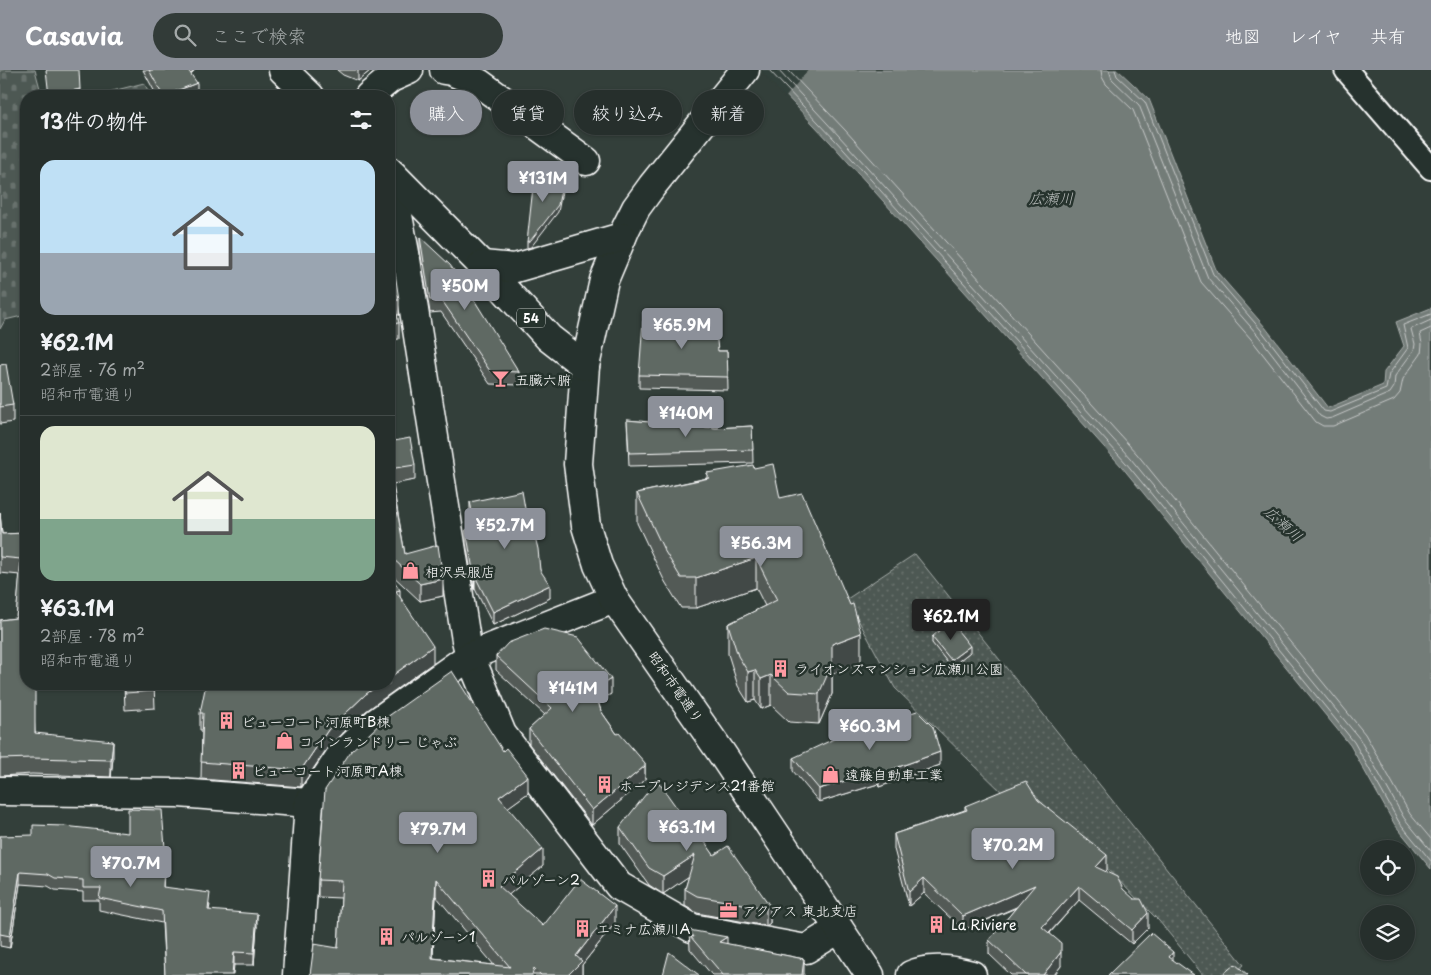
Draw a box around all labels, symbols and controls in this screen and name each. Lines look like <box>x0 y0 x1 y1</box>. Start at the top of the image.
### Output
search box <box>153 13 503 58</box>
text: Casavia <box>25 17 123 53</box>
icon: search <box>171 21 199 49</box>
text: ここで検索 <box>211 21 306 49</box>
text: 地図 <box>1225 22 1261 49</box>
text: レイヤ <box>1289 22 1342 49</box>
text: 共有 <box>1370 22 1406 49</box>
chip: 購入 <box>410 90 482 135</box>
chip: 賃貸 <box>492 90 564 135</box>
chip: 絞り込み <box>574 90 682 135</box>
chip: 新着 <box>692 90 764 135</box>
text: 13件の物件 <box>40 104 148 136</box>
icon: filters <box>347 106 375 134</box>
pin: ¥131M <box>508 160 578 203</box>
text: ¥131M <box>519 165 567 189</box>
water label: 広瀬川 <box>1028 186 1074 209</box>
icon: home <box>163 193 253 283</box>
pin: ¥50M <box>435 268 495 311</box>
text: ¥50M <box>442 273 488 297</box>
road number: 54 <box>517 308 545 328</box>
pin: ¥65.9M <box>641 308 723 350</box>
text: ¥65.9M <box>653 312 711 336</box>
text: ¥62.1M <box>40 325 114 357</box>
text: 2部屋 · 76 m² <box>40 357 145 381</box>
bar icon: 五臓六腑 <box>491 369 511 389</box>
place label: 五臓六腑 <box>515 369 571 390</box>
text: 昭和市電通り <box>40 381 136 405</box>
pin: ¥140M <box>651 396 721 438</box>
text: ¥140M <box>659 400 713 424</box>
icon: home <box>163 458 253 548</box>
water label: 広瀬川 <box>1260 499 1308 547</box>
pin: ¥52.7M <box>464 508 546 550</box>
text: ¥52.7M <box>475 512 535 536</box>
pin: ¥56.3M <box>720 526 802 568</box>
text: ¥56.3M <box>731 530 791 554</box>
shop icon: 相沢呉服店 <box>401 561 421 581</box>
place label: 相沢呉服店 <box>425 561 495 582</box>
text: ¥63.1M <box>40 591 115 623</box>
pin: ¥62.1M <box>910 598 992 641</box>
text: ¥62.1M <box>923 603 979 627</box>
text: 2部屋 · 78 m² <box>40 623 145 647</box>
text: 昭和市電通り <box>40 647 136 671</box>
street label: 昭和市電通り <box>643 647 709 727</box>
building icon: ライオンズマンション広瀬川公園 <box>771 658 791 678</box>
place label: ライオンズマンション広瀬川公園 <box>795 658 1003 679</box>
pin: ¥141M <box>538 670 608 713</box>
text: ¥141M <box>548 675 598 699</box>
pin: ¥60.3M <box>829 708 911 751</box>
building icon: ビューコート河原町B棟 <box>217 711 237 731</box>
place label: ビューコート河原町B棟 <box>241 711 391 732</box>
text: ¥60.3M <box>839 713 901 737</box>
shop icon: コインランドリー じゃぶ <box>275 731 295 751</box>
place label: コインランドリー じゃぶ <box>299 731 458 752</box>
building icon: ビューコート河原町A棟 <box>228 760 248 780</box>
place label: ビューコート河原町A棟 <box>252 760 404 781</box>
shop icon: 遠藤自動車工業 <box>821 764 841 784</box>
place label: 遠藤自動車工業 <box>845 764 943 785</box>
building icon: ホープレジデンス21番館 <box>595 775 615 795</box>
place label: ホープレジデンス21番館 <box>619 775 775 796</box>
pin: ¥63.1M <box>646 810 728 852</box>
pin: ¥79.7M <box>397 812 479 854</box>
text: ¥63.1M <box>659 814 715 838</box>
text: ¥79.7M <box>410 816 466 840</box>
pin: ¥70.2M <box>972 828 1054 870</box>
text: ¥70.2M <box>982 832 1044 856</box>
map controls <box>1360 840 1415 960</box>
button: locate <box>1360 840 1415 895</box>
pin: ¥70.7M <box>90 846 172 888</box>
text: ¥70.7M <box>102 850 161 874</box>
building icon: パルゾーン2 <box>478 869 498 889</box>
place label: パルゾーン2 <box>502 869 580 890</box>
office icon: アクアス 東北支店 <box>718 900 738 920</box>
place label: アクアス 東北支店 <box>742 900 858 921</box>
button: layers <box>1360 905 1415 960</box>
building icon: La Riviere <box>927 914 947 934</box>
place label: La Riviere <box>951 914 1017 935</box>
building icon: エミナ広瀬川A <box>572 918 592 938</box>
place label: エミナ広瀬川A <box>596 918 691 939</box>
building icon: パルゾーン1 <box>377 926 397 946</box>
place label: パルゾーン1 <box>401 926 475 947</box>

